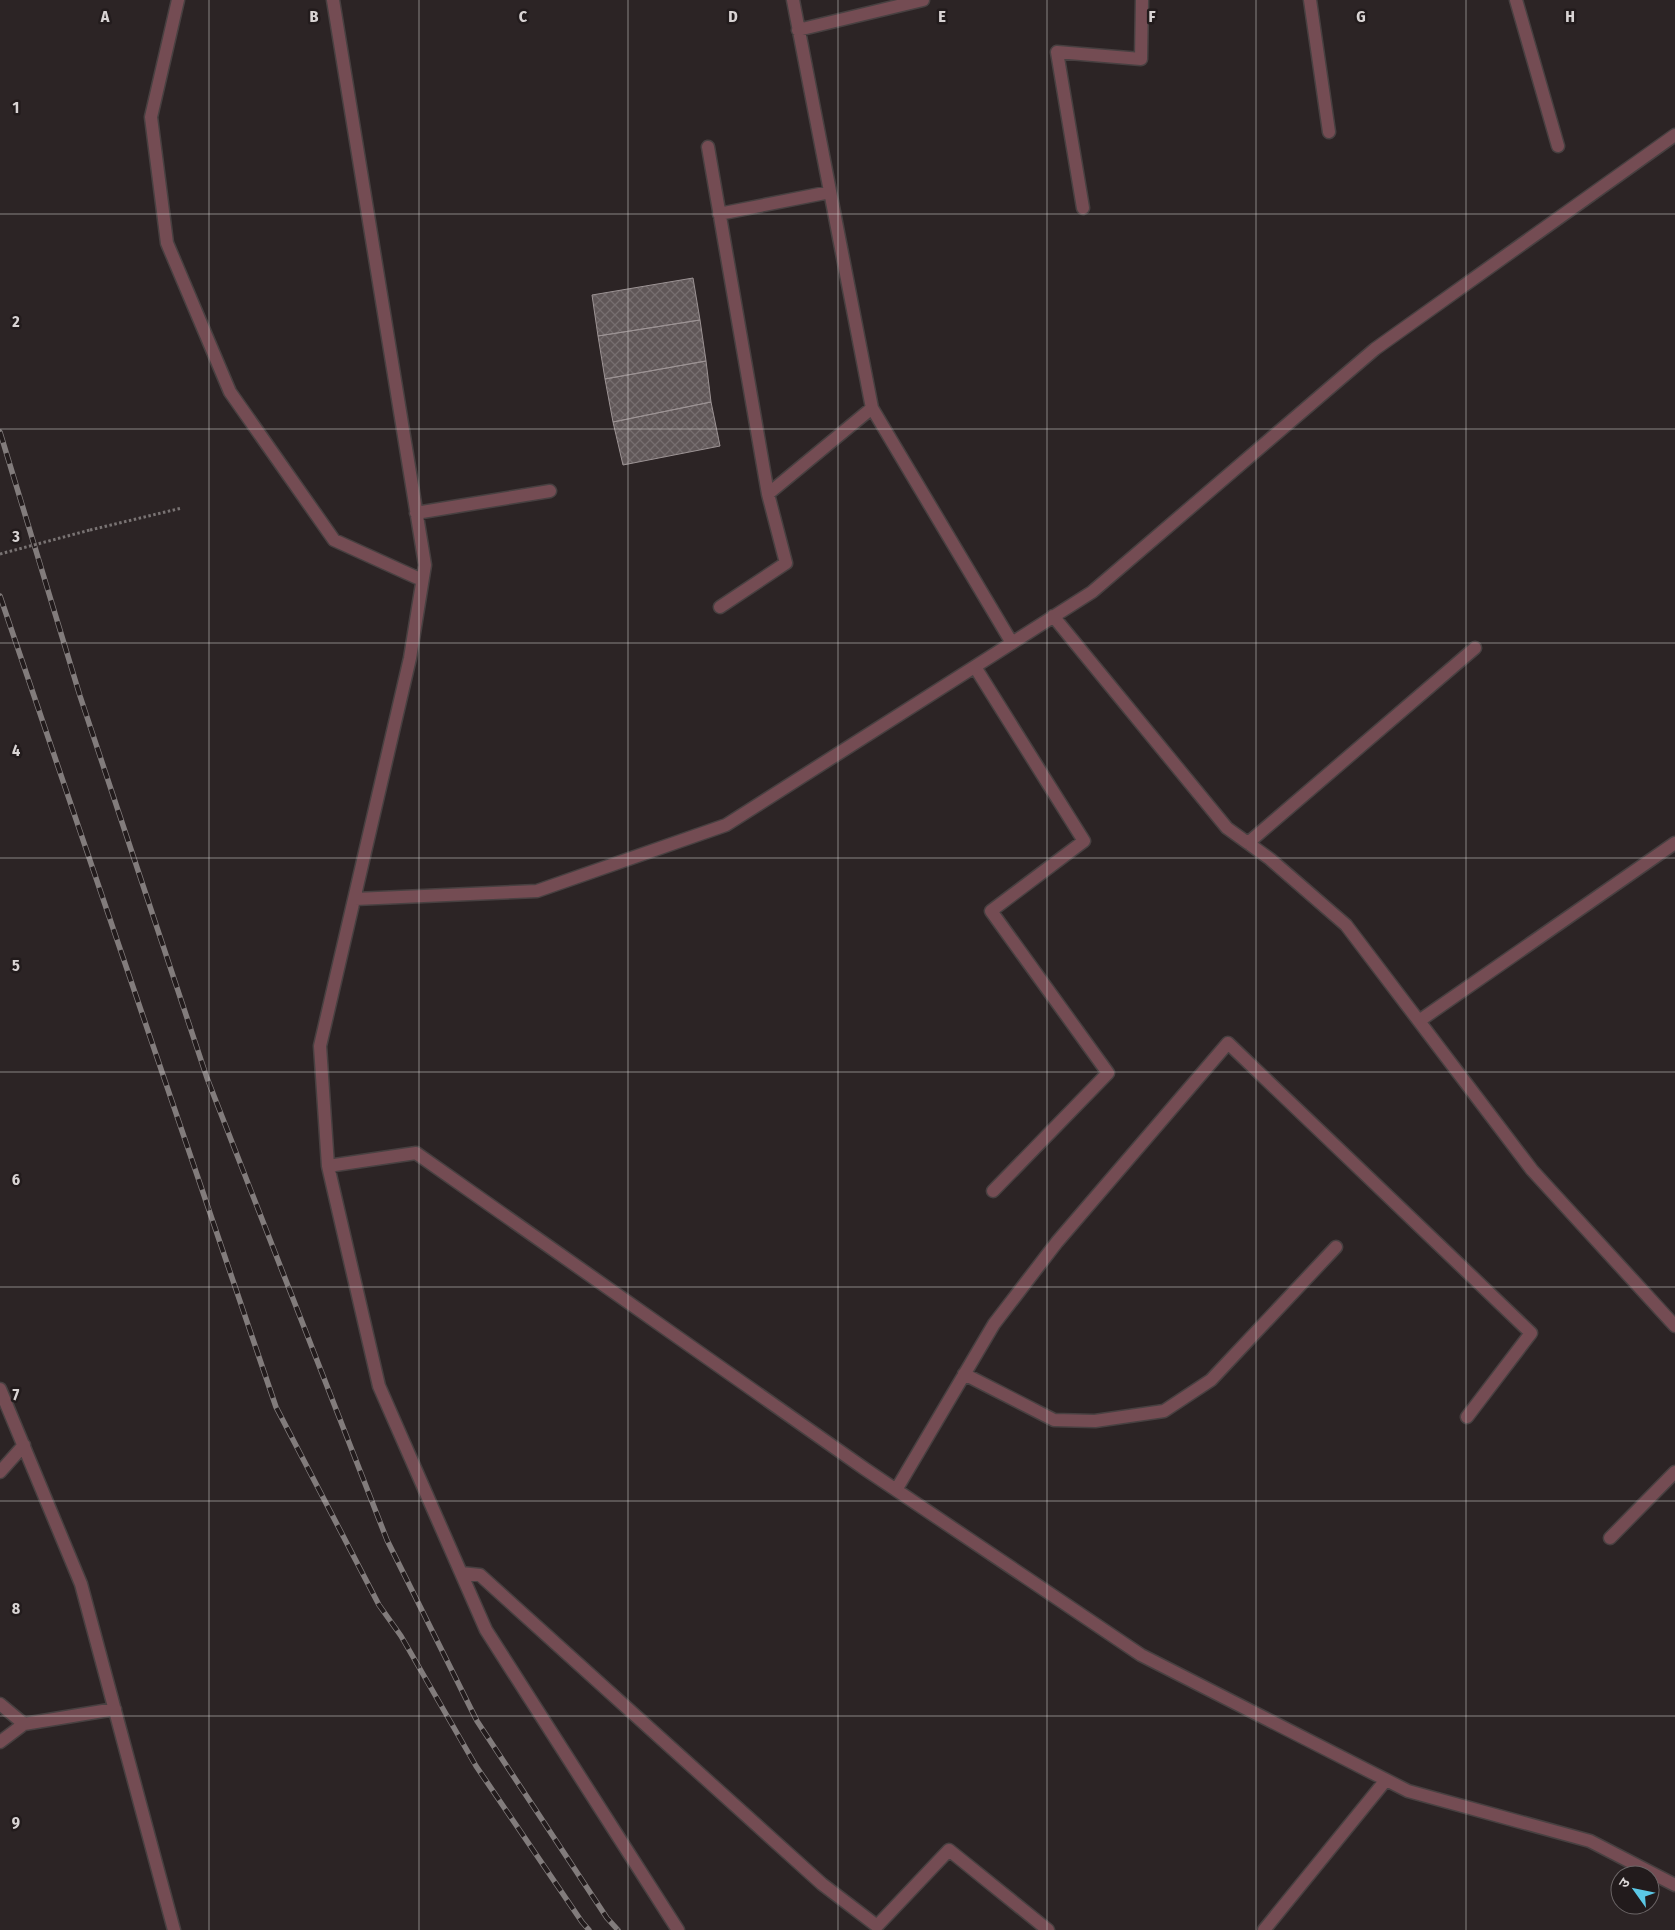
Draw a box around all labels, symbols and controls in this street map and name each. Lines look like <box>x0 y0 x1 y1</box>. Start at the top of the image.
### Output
text: A <box>100 7 110 26</box>
text: B <box>310 7 319 26</box>
text: C <box>519 7 528 26</box>
text: D <box>728 7 738 26</box>
text: E <box>938 7 946 26</box>
text: F <box>1148 7 1156 26</box>
text: G <box>1356 7 1366 26</box>
text: H <box>1565 7 1575 26</box>
text: 1 <box>13 98 19 117</box>
text: 2 <box>11 312 20 331</box>
text: 3 <box>11 527 20 546</box>
text: 4 <box>12 741 20 760</box>
text: 5 <box>12 956 20 975</box>
text: 6 <box>12 1170 20 1189</box>
text: 7 <box>13 1385 20 1404</box>
text: 8 <box>12 1599 21 1618</box>
text: 9 <box>12 1813 20 1832</box>
north arrow <box>1610 1865 1660 1915</box>
text: उ <box>1615 1874 1634 1891</box>

